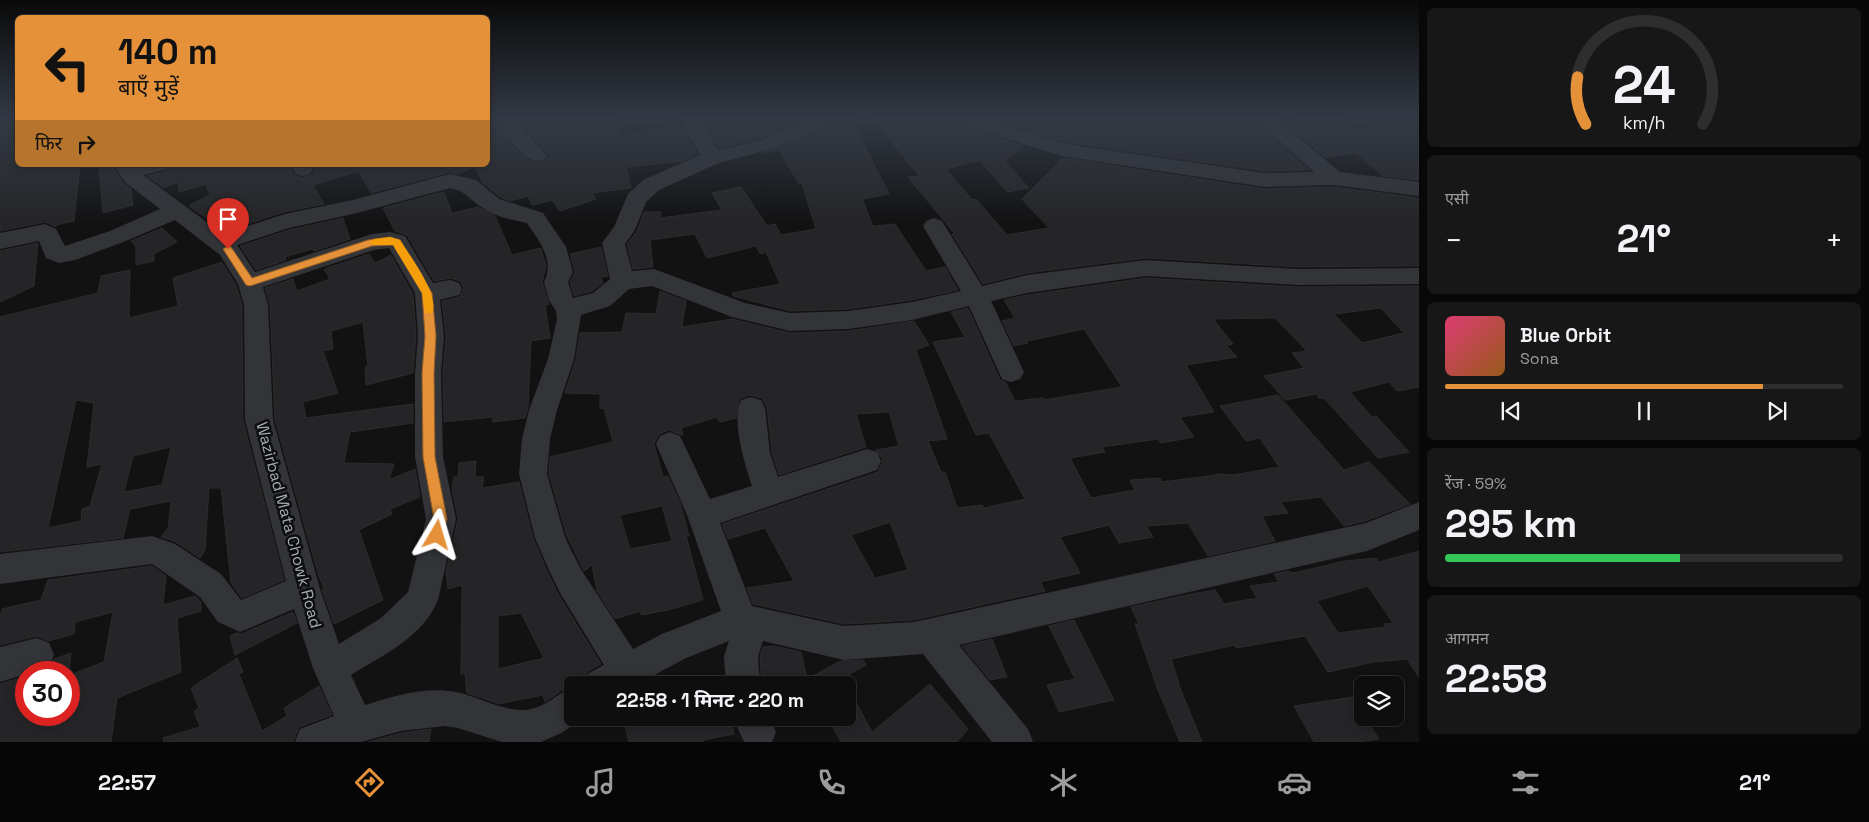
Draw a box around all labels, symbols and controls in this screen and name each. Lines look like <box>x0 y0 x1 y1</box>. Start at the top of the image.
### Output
text: 140 m <box>118 30 218 74</box>
icon: left <box>35 35 100 100</box>
text: 24 <box>1612 52 1676 118</box>
text: बाएँ मुड़ें <box>118 73 179 101</box>
text: km/h <box>1623 111 1665 134</box>
icon: right <box>72 130 100 158</box>
text: फिर <box>35 131 62 156</box>
text: एसी <box>1445 188 1469 209</box>
pin <box>207 198 249 249</box>
icon: arrive <box>214 205 242 233</box>
text: 21° <box>1617 215 1671 263</box>
text: − <box>1445 222 1462 258</box>
text: + <box>1826 222 1843 258</box>
text: Blue Orbit <box>1520 323 1611 348</box>
text: Sona <box>1520 348 1559 369</box>
icon: previous <box>1497 397 1525 425</box>
icon: pause <box>1630 397 1658 425</box>
icon: next <box>1763 397 1791 425</box>
street label: Wazirbad Mata Chowk Road <box>251 420 327 630</box>
text: रेंज · 59% <box>1445 473 1506 494</box>
text: 295 km <box>1445 500 1577 548</box>
position arrow <box>410 508 462 560</box>
text: आगमन <box>1445 628 1489 649</box>
text: 22:58 <box>1445 655 1547 703</box>
speed limit sign: 30 <box>15 661 80 726</box>
map controls <box>1354 676 1404 726</box>
button: layers <box>1354 676 1404 726</box>
text: 22:58 · 1 मिनट · 220 m <box>616 688 804 713</box>
icon: directions <box>352 765 387 800</box>
icon: music <box>583 765 618 800</box>
icon: phone <box>814 765 849 800</box>
icon: climate <box>1046 765 1081 800</box>
icon: car <box>1277 765 1312 800</box>
icon: filters <box>1508 765 1543 800</box>
text: 22:57 <box>98 768 156 796</box>
text: 21° <box>1739 768 1771 796</box>

